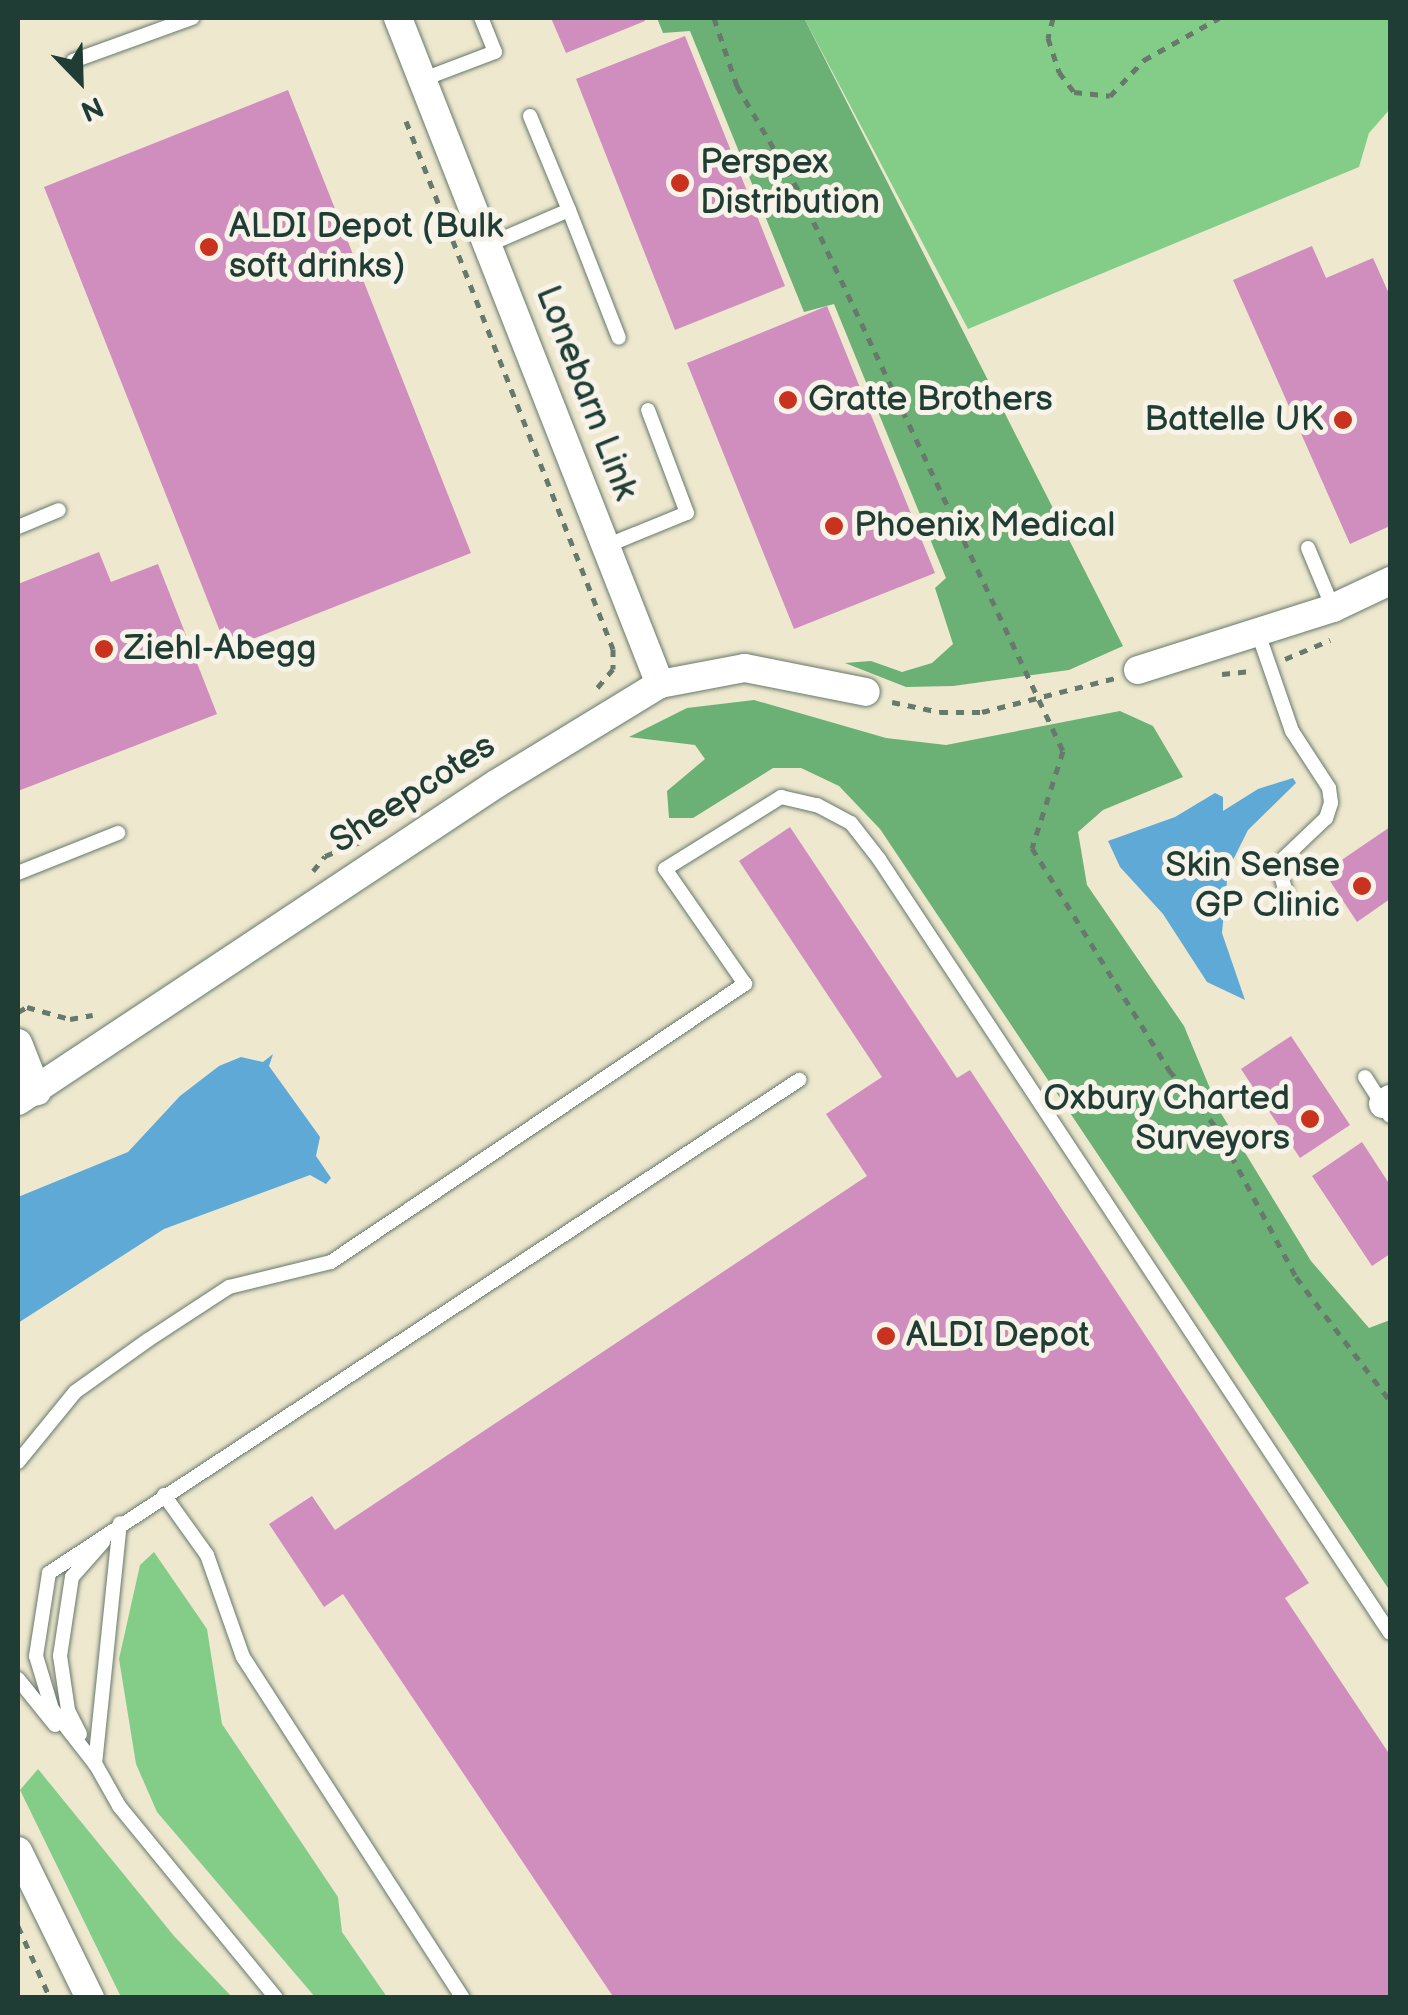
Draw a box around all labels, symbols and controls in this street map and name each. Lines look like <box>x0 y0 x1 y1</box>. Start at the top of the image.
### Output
north arrow <box>30 30 130 130</box>
text: N <box>76 89 108 127</box>
place label: Perspex Distribution <box>700 142 880 224</box>
marker: Perspex Distribution <box>669 172 691 194</box>
place label: ALDI Depot (Bulk soft drinks) <box>229 206 503 288</box>
marker: ALDI Depot (Bulk soft drinks) <box>198 236 220 258</box>
street label: Lonebarn Link <box>526 280 646 506</box>
place label: Gratte Brothers <box>808 379 1053 421</box>
marker: Gratte Brothers <box>777 389 799 411</box>
place label: Battelle UK <box>1144 399 1323 441</box>
marker: Battelle UK <box>1332 409 1354 431</box>
place label: Phoenix Medical <box>854 505 1115 547</box>
marker: Phoenix Medical <box>823 515 845 537</box>
place label: Ziehl-Abegg <box>124 628 316 670</box>
marker: Ziehl-Abegg <box>93 638 115 660</box>
street label: Sheepcotes <box>323 725 503 863</box>
place label: Skin Sense GP Clinic <box>1165 845 1340 927</box>
marker: Skin Sense GP Clinic <box>1349 873 1375 899</box>
place label: Oxbury Charted Surveyors <box>1041 1078 1290 1160</box>
marker: Oxbury Charted Surveyors <box>1299 1108 1321 1130</box>
place label: ALDI Depot <box>906 1315 1090 1357</box>
marker: ALDI Depot <box>875 1325 897 1347</box>

